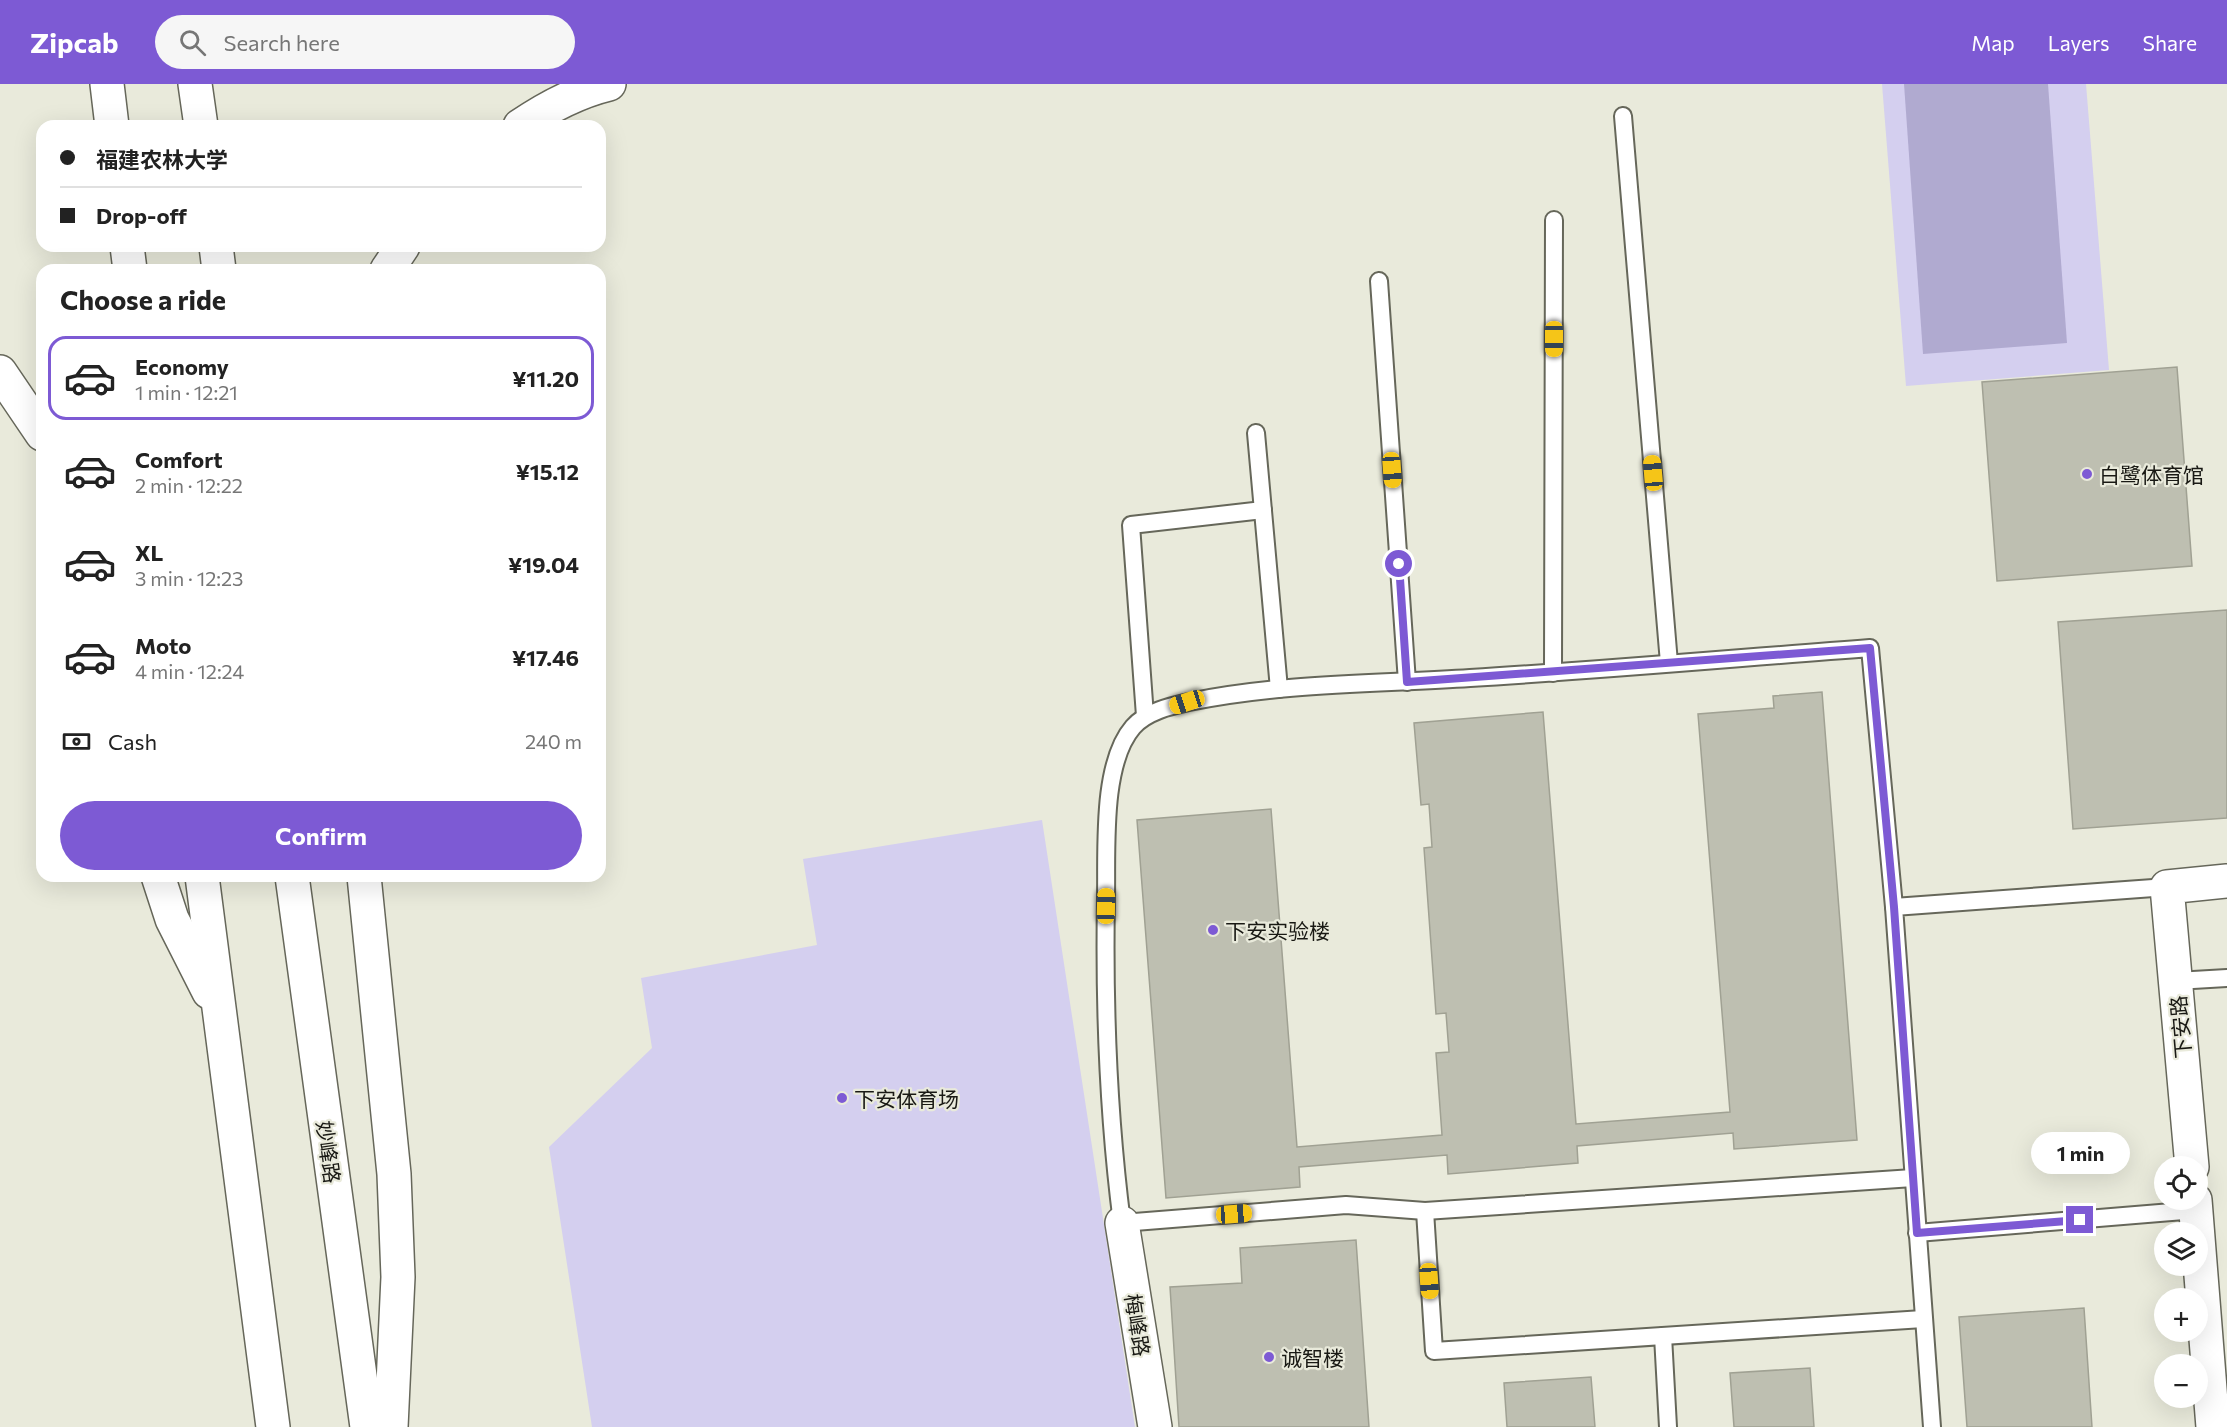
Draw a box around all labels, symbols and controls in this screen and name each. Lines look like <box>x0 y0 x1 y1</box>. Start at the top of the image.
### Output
search box <box>155 15 575 69</box>
text: Zipcab <box>30 25 119 59</box>
icon: search <box>176 26 209 59</box>
text: Search here <box>224 29 340 56</box>
text: Map <box>1971 30 2015 55</box>
text: Layers <box>2048 30 2110 55</box>
text: Share <box>2143 30 2197 55</box>
text: 福建农林大学 <box>96 146 228 173</box>
text: Drop-off <box>96 202 187 229</box>
text: Choose a ride <box>60 283 226 316</box>
car <box>1545 321 1563 357</box>
icon: car <box>63 351 117 405</box>
text: Economy <box>135 353 229 380</box>
text: ¥11.20 <box>512 365 579 392</box>
text: 1 min · 12:21 <box>135 380 238 404</box>
icon: car <box>63 444 117 498</box>
text: Comfort <box>135 446 223 473</box>
car <box>1382 451 1402 489</box>
car <box>1642 454 1664 492</box>
text: ¥15.12 <box>516 458 579 485</box>
place label: 白鹭体育馆 <box>2099 462 2204 487</box>
marker: 白鹭体育馆 <box>2080 467 2094 481</box>
text: 2 min · 12:22 <box>135 473 243 497</box>
icon: car <box>63 537 117 591</box>
text: XL <box>135 539 163 566</box>
route start <box>1385 550 1412 577</box>
text: ¥19.04 <box>508 551 579 578</box>
text: 3 min · 12:23 <box>135 566 244 590</box>
icon: car <box>63 630 117 684</box>
text: Moto <box>135 632 191 659</box>
text: ¥17.46 <box>512 644 579 671</box>
text: 4 min · 12:24 <box>135 659 244 683</box>
car <box>1167 688 1207 716</box>
icon: cash <box>60 725 93 758</box>
text: Cash <box>108 728 157 755</box>
text: 240 m <box>525 729 582 753</box>
button: Confirm <box>60 801 582 870</box>
car <box>1097 888 1115 924</box>
place label: 下安实验楼 <box>1225 918 1330 943</box>
marker: 下安实验楼 <box>1206 923 1220 937</box>
street label: 下安路 <box>2165 995 2195 1059</box>
place label: 下安体育场 <box>854 1086 959 1111</box>
marker: 下安体育场 <box>835 1091 849 1105</box>
street label: 妙峰路 <box>312 1119 346 1185</box>
callout: 1 min <box>2030 1133 2130 1175</box>
text: 1 min <box>2057 1141 2104 1165</box>
map controls <box>2154 1156 2208 1408</box>
button: locate <box>2154 1156 2208 1210</box>
car <box>1215 1204 1253 1224</box>
route end <box>2066 1206 2093 1233</box>
button: layers <box>2154 1222 2208 1276</box>
car <box>1419 1262 1439 1300</box>
button: + <box>2154 1288 2208 1342</box>
street label: 梅峰路 <box>1121 1292 1155 1358</box>
place label: 诚智楼 <box>1281 1345 1344 1370</box>
marker: 诚智楼 <box>1262 1350 1276 1364</box>
button: − <box>2154 1354 2208 1408</box>

